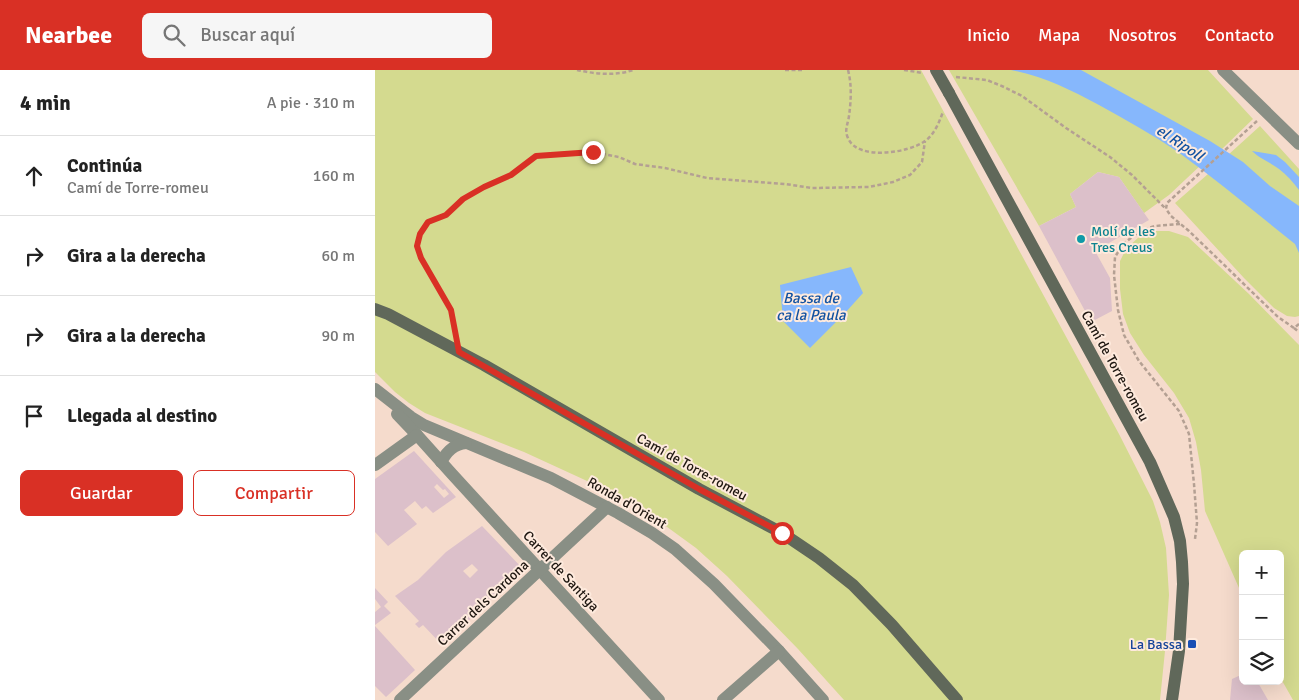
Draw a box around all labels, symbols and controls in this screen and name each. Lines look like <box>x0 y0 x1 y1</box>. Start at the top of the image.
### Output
search box <box>142 13 492 58</box>
text: Nearbee <box>25 20 112 50</box>
icon: search <box>160 21 188 49</box>
text: Buscar aquí <box>200 23 295 47</box>
text: Inicio <box>967 24 1010 46</box>
text: Mapa <box>1038 24 1080 46</box>
text: Nosotros <box>1108 24 1177 46</box>
text: Contacto <box>1205 24 1274 46</box>
text: 4 min <box>20 90 71 116</box>
text: A pie · 310 m <box>267 93 355 113</box>
water label: el Ripoll <box>1153 121 1208 166</box>
route end <box>582 141 605 164</box>
text: Continúa <box>67 154 142 178</box>
icon: ahead <box>20 162 48 190</box>
text: 160 m <box>313 166 355 186</box>
text: Camí de Torre-romeu <box>67 178 209 198</box>
place label: Molí de les Tres Creus <box>1091 223 1155 256</box>
marker: Molí de les Tres Creus <box>1075 233 1087 245</box>
icon: right <box>20 242 48 270</box>
text: Gira a la derecha <box>67 244 206 268</box>
text: 60 m <box>321 246 355 266</box>
water label: Bassa de ca la Paula <box>776 289 846 324</box>
street label: Camí de Torre-romeu <box>1078 308 1152 424</box>
icon: right <box>20 322 48 350</box>
text: Gira a la derecha <box>67 324 206 348</box>
text: 90 m <box>321 326 355 346</box>
icon: arrive <box>20 402 48 430</box>
text: Llegada al destino <box>67 404 217 428</box>
street label: Camí de Torre-romeu <box>634 430 750 504</box>
button: Guardar <box>20 470 183 516</box>
button: Compartir <box>193 470 355 516</box>
street label: Ronda d'Orient <box>584 473 670 533</box>
route start <box>771 522 794 545</box>
street label: Carrer de Santiga <box>519 527 603 615</box>
map controls <box>1239 550 1284 685</box>
button: + <box>1239 550 1284 595</box>
street label: Carrer dels Cardona <box>434 556 532 650</box>
button: − <box>1239 595 1284 640</box>
place label: La Bassa <box>1130 636 1182 653</box>
marker: La Bassa <box>1186 638 1198 650</box>
button: layers <box>1239 640 1284 685</box>

